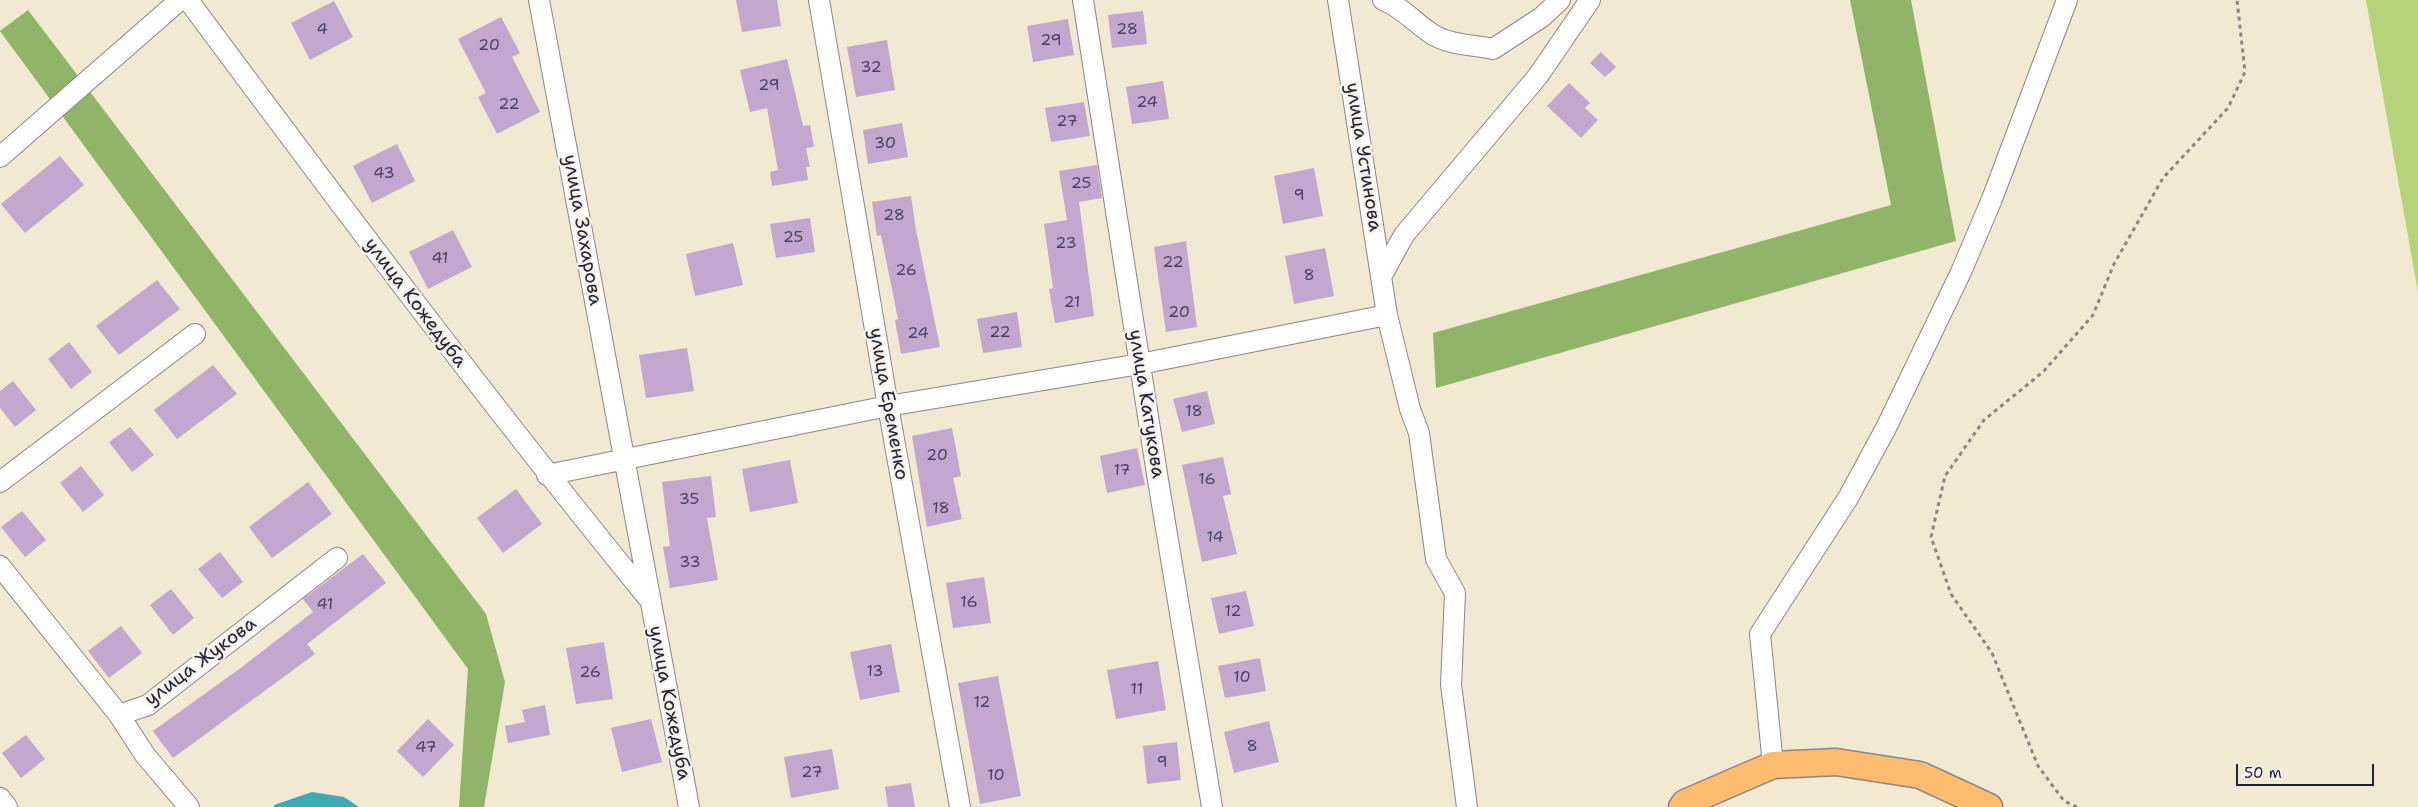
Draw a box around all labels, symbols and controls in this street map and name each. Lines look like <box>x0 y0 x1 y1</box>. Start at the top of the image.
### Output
house number: 4 <box>316 20 328 40</box>
house number: 28 <box>1116 20 1138 40</box>
house number: 29 <box>1040 31 1062 51</box>
house number: 20 <box>478 36 500 56</box>
house number: 32 <box>860 58 882 78</box>
house number: 29 <box>758 76 780 96</box>
street label: улица Устинова <box>1340 81 1386 233</box>
house number: 24 <box>1136 93 1158 113</box>
house number: 22 <box>498 95 520 115</box>
house number: 27 <box>1056 112 1078 132</box>
house number: 30 <box>874 134 896 154</box>
street label: улица Захарова <box>558 153 606 307</box>
house number: 43 <box>373 164 395 184</box>
house number: 25 <box>1071 174 1091 194</box>
house number: 9 <box>1293 186 1305 206</box>
house number: 28 <box>883 206 905 226</box>
house number: 25 <box>783 228 803 248</box>
street label: улица Кожедуба <box>359 234 471 372</box>
house number: 23 <box>1055 234 1077 254</box>
house number: 41 <box>431 249 449 269</box>
house number: 22 <box>1162 253 1184 273</box>
house number: 26 <box>895 261 917 281</box>
house number: 8 <box>1303 266 1315 286</box>
house number: 21 <box>1063 293 1081 313</box>
house number: 20 <box>1168 303 1190 323</box>
house number: 22 <box>989 323 1011 343</box>
house number: 24 <box>907 324 929 344</box>
street label: улица Еременко <box>863 326 913 482</box>
street label: улица Катукова <box>1123 328 1169 480</box>
house number: 18 <box>1185 402 1203 422</box>
house number: 20 <box>926 446 948 466</box>
house number: 17 <box>1113 461 1131 481</box>
house number: 16 <box>1198 470 1216 490</box>
house number: 35 <box>679 490 699 510</box>
house number: 18 <box>932 499 950 519</box>
house number: 14 <box>1206 528 1224 548</box>
house number: 33 <box>679 553 701 573</box>
house number: 16 <box>960 593 978 613</box>
house number: 41 <box>316 595 334 615</box>
house number: 12 <box>1224 602 1242 622</box>
street label: улица Жукова <box>141 613 261 711</box>
street label: улица Кожедуба <box>643 624 695 782</box>
house number: 13 <box>866 662 884 682</box>
house number: 26 <box>579 663 601 683</box>
house number: 10 <box>1233 668 1251 688</box>
house number: 11 <box>1131 680 1143 700</box>
house number: 12 <box>973 693 991 713</box>
house number: 8 <box>1246 737 1258 757</box>
house number: 47 <box>415 738 437 758</box>
house number: 9 <box>1156 753 1168 773</box>
scale bar <box>2238 754 2376 786</box>
house number: 27 <box>801 763 823 783</box>
text: 50 m <box>2244 763 2282 783</box>
house number: 10 <box>987 766 1005 786</box>

